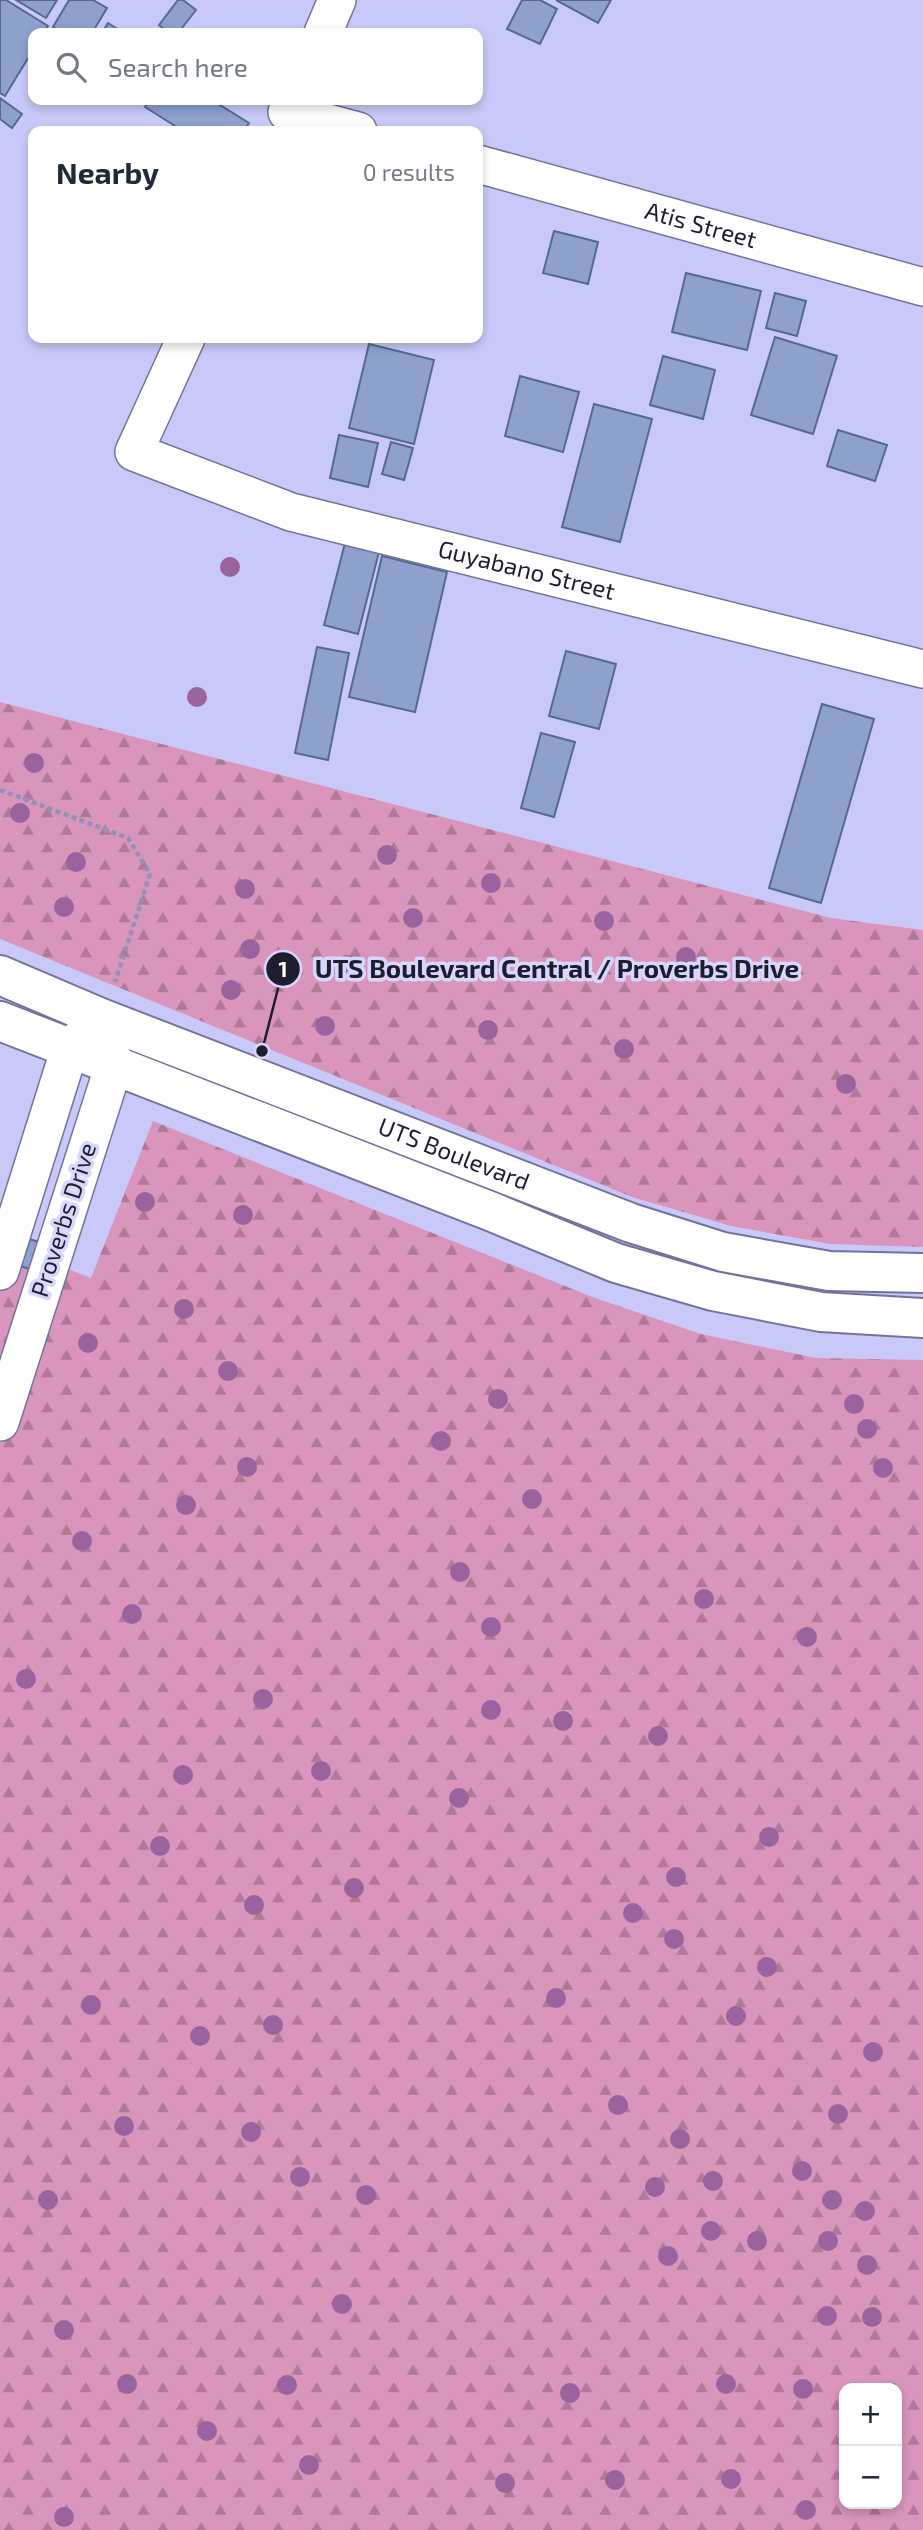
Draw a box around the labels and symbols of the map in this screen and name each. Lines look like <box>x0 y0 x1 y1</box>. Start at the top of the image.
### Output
street label: Atis Street <box>642 195 760 253</box>
street label: Guyabano Street <box>435 533 618 605</box>
callout: UTS Boulevard Central / Proverbs Drive <box>265 946 813 993</box>
text: UTS Boulevard Central / Proverbs Drive <box>315 952 799 983</box>
text: 1 <box>278 956 288 981</box>
street label: UTS Boulevard <box>374 1111 534 1195</box>
street label: Proverbs Drive <box>24 1139 101 1300</box>

